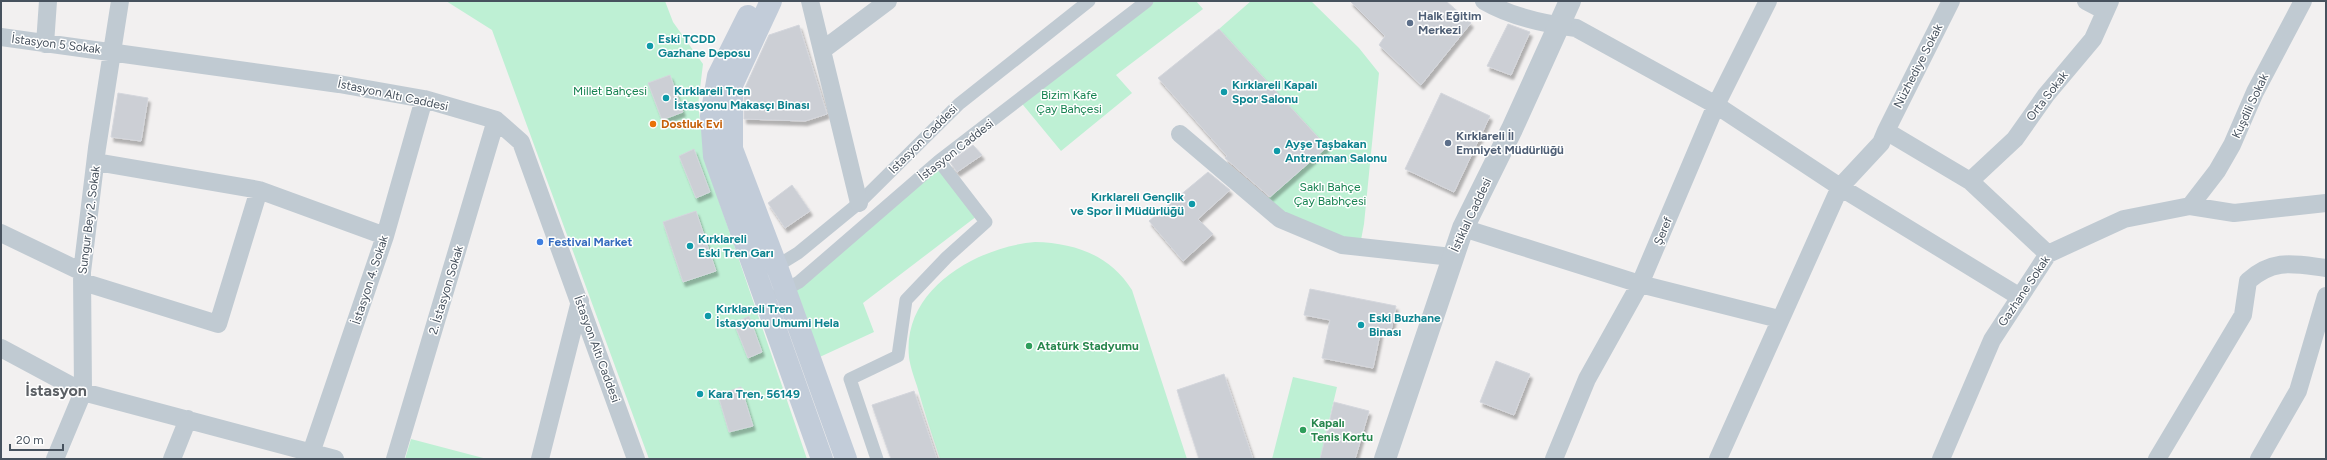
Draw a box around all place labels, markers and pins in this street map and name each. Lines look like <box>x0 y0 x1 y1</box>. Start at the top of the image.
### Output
place label: Halk Eğitim Merkezi <box>1418 9 1482 37</box>
marker: Halk Eğitim Merkezi <box>1405 18 1415 28</box>
place label: Eski TCDD Gazhane Deposu <box>658 32 750 60</box>
marker: Eski TCDD Gazhane Deposu <box>645 41 655 51</box>
place label: Kırklareli Kapalı Spor Salonu <box>1232 78 1317 106</box>
place label: Kırklareli Tren İstasyonu Makasçı Binası <box>674 84 810 112</box>
marker: Kırklareli Kapalı Spor Salonu <box>1219 87 1229 97</box>
marker: Kırklareli Tren İstasyonu Makasçı Binası <box>661 93 671 103</box>
place label: Dostluk Evi <box>661 117 723 131</box>
marker: Dostluk Evi <box>648 119 658 129</box>
place label: Kırklareli İl Emniyet Müdürlüğü <box>1456 129 1564 157</box>
place label: Ayşe Taşbakan Antrenman Salonu <box>1285 137 1387 165</box>
marker: Kırklareli İl Emniyet Müdürlüğü <box>1443 138 1453 148</box>
marker: Ayşe Taşbakan Antrenman Salonu <box>1272 146 1282 156</box>
place label: Kırklareli Gençlik ve Spor İl Müdürlüğü <box>1070 190 1185 218</box>
marker: Kırklareli Gençlik ve Spor İl Müdürlüğü <box>1187 199 1197 209</box>
place label: Kırklareli Eski Tren Garı <box>698 232 774 260</box>
place label: Festival Market <box>548 235 632 249</box>
marker: Festival Market <box>535 237 545 247</box>
marker: Kırklareli Eski Tren Garı <box>685 241 695 251</box>
place label: Kırklareli Tren İstasyonu Umumi Hela <box>716 302 839 330</box>
marker: Kırklareli Tren İstasyonu Umumi Hela <box>703 311 713 321</box>
place label: Eski Buzhane Binası <box>1369 311 1441 339</box>
marker: Eski Buzhane Binası <box>1356 320 1366 330</box>
place label: Atatürk Stadyumu <box>1037 339 1139 353</box>
marker: Atatürk Stadyumu <box>1024 341 1034 351</box>
place label: Kara Tren, 56149 <box>708 387 800 401</box>
marker: Kara Tren, 56149 <box>695 389 705 399</box>
place label: Kapalı Tenis Kortu <box>1311 416 1373 444</box>
marker: Kapalı Tenis Kortu <box>1298 425 1308 435</box>

